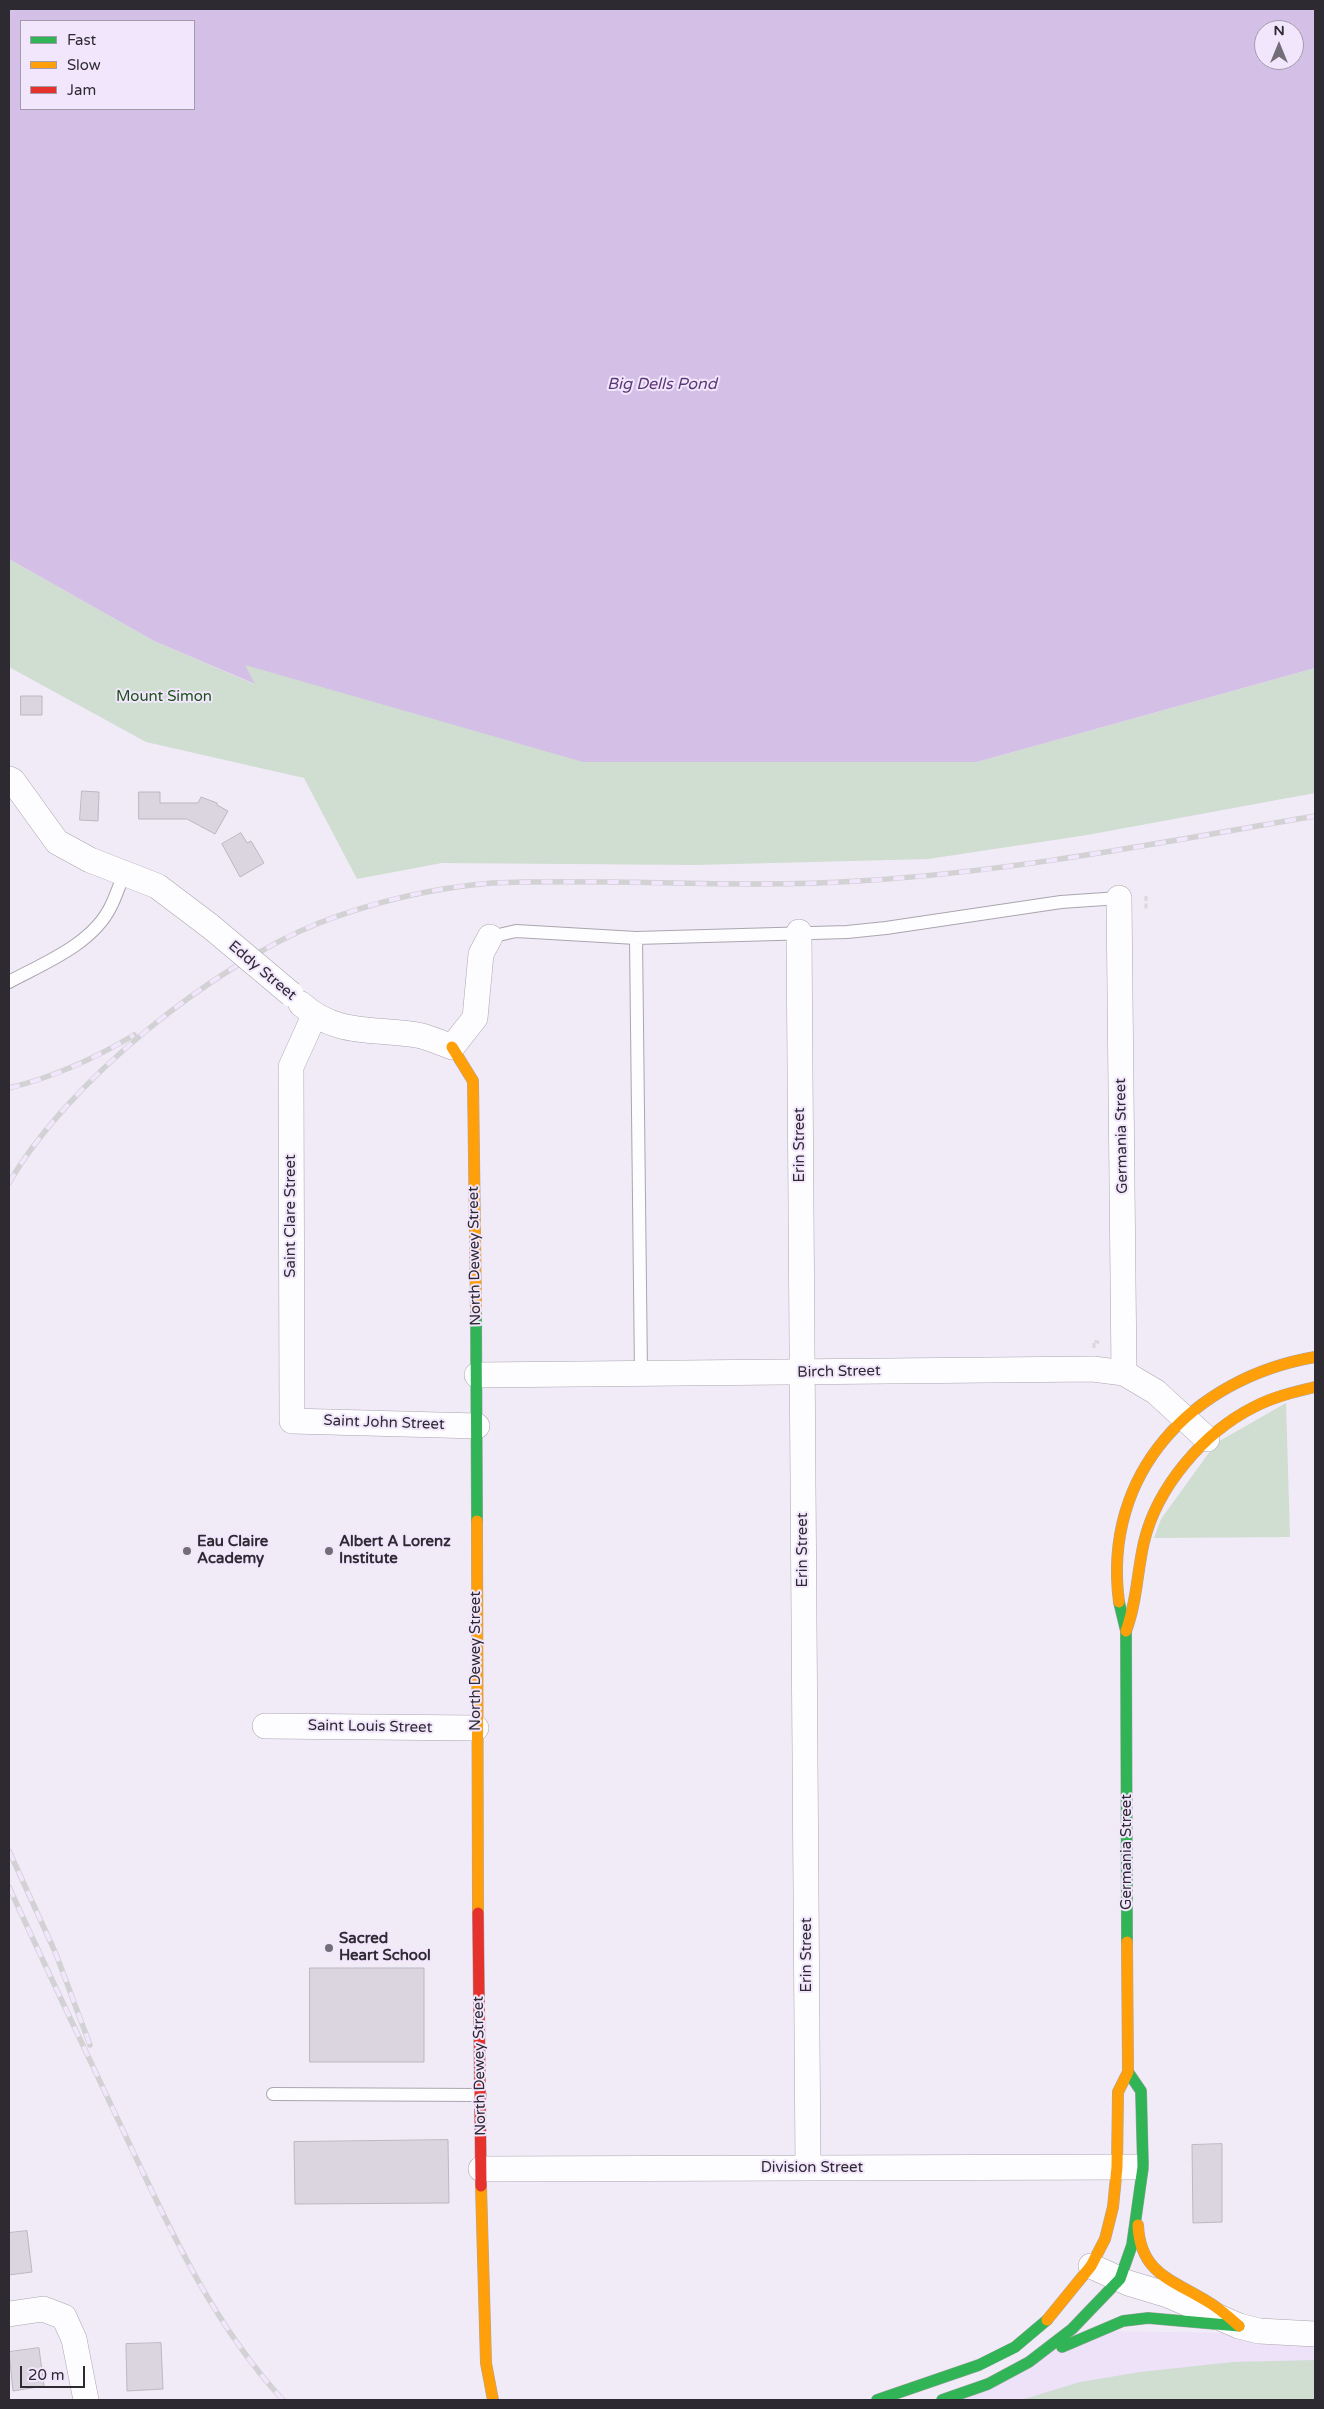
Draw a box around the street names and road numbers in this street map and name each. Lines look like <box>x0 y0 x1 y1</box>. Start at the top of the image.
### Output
street label: Eddy Street <box>224 937 300 1005</box>
street label: Germania Street <box>1112 1078 1132 1194</box>
street label: Erin Street <box>791 1108 809 1182</box>
street label: Saint Clare Street <box>282 1154 300 1278</box>
street label: North Dewey Street <box>465 1186 485 1326</box>
street label: Birch Street <box>797 1362 881 1382</box>
street label: Saint John Street <box>323 1412 445 1434</box>
street label: Erin Street <box>794 1513 812 1587</box>
street label: North Dewey Street <box>467 1591 485 1731</box>
street label: Saint Louis Street <box>308 1717 432 1737</box>
street label: Germania Street <box>1118 1794 1136 1910</box>
street label: Erin Street <box>798 1918 816 1992</box>
street label: North Dewey Street <box>470 1996 490 2136</box>
street label: Division Street <box>761 2159 863 2177</box>

